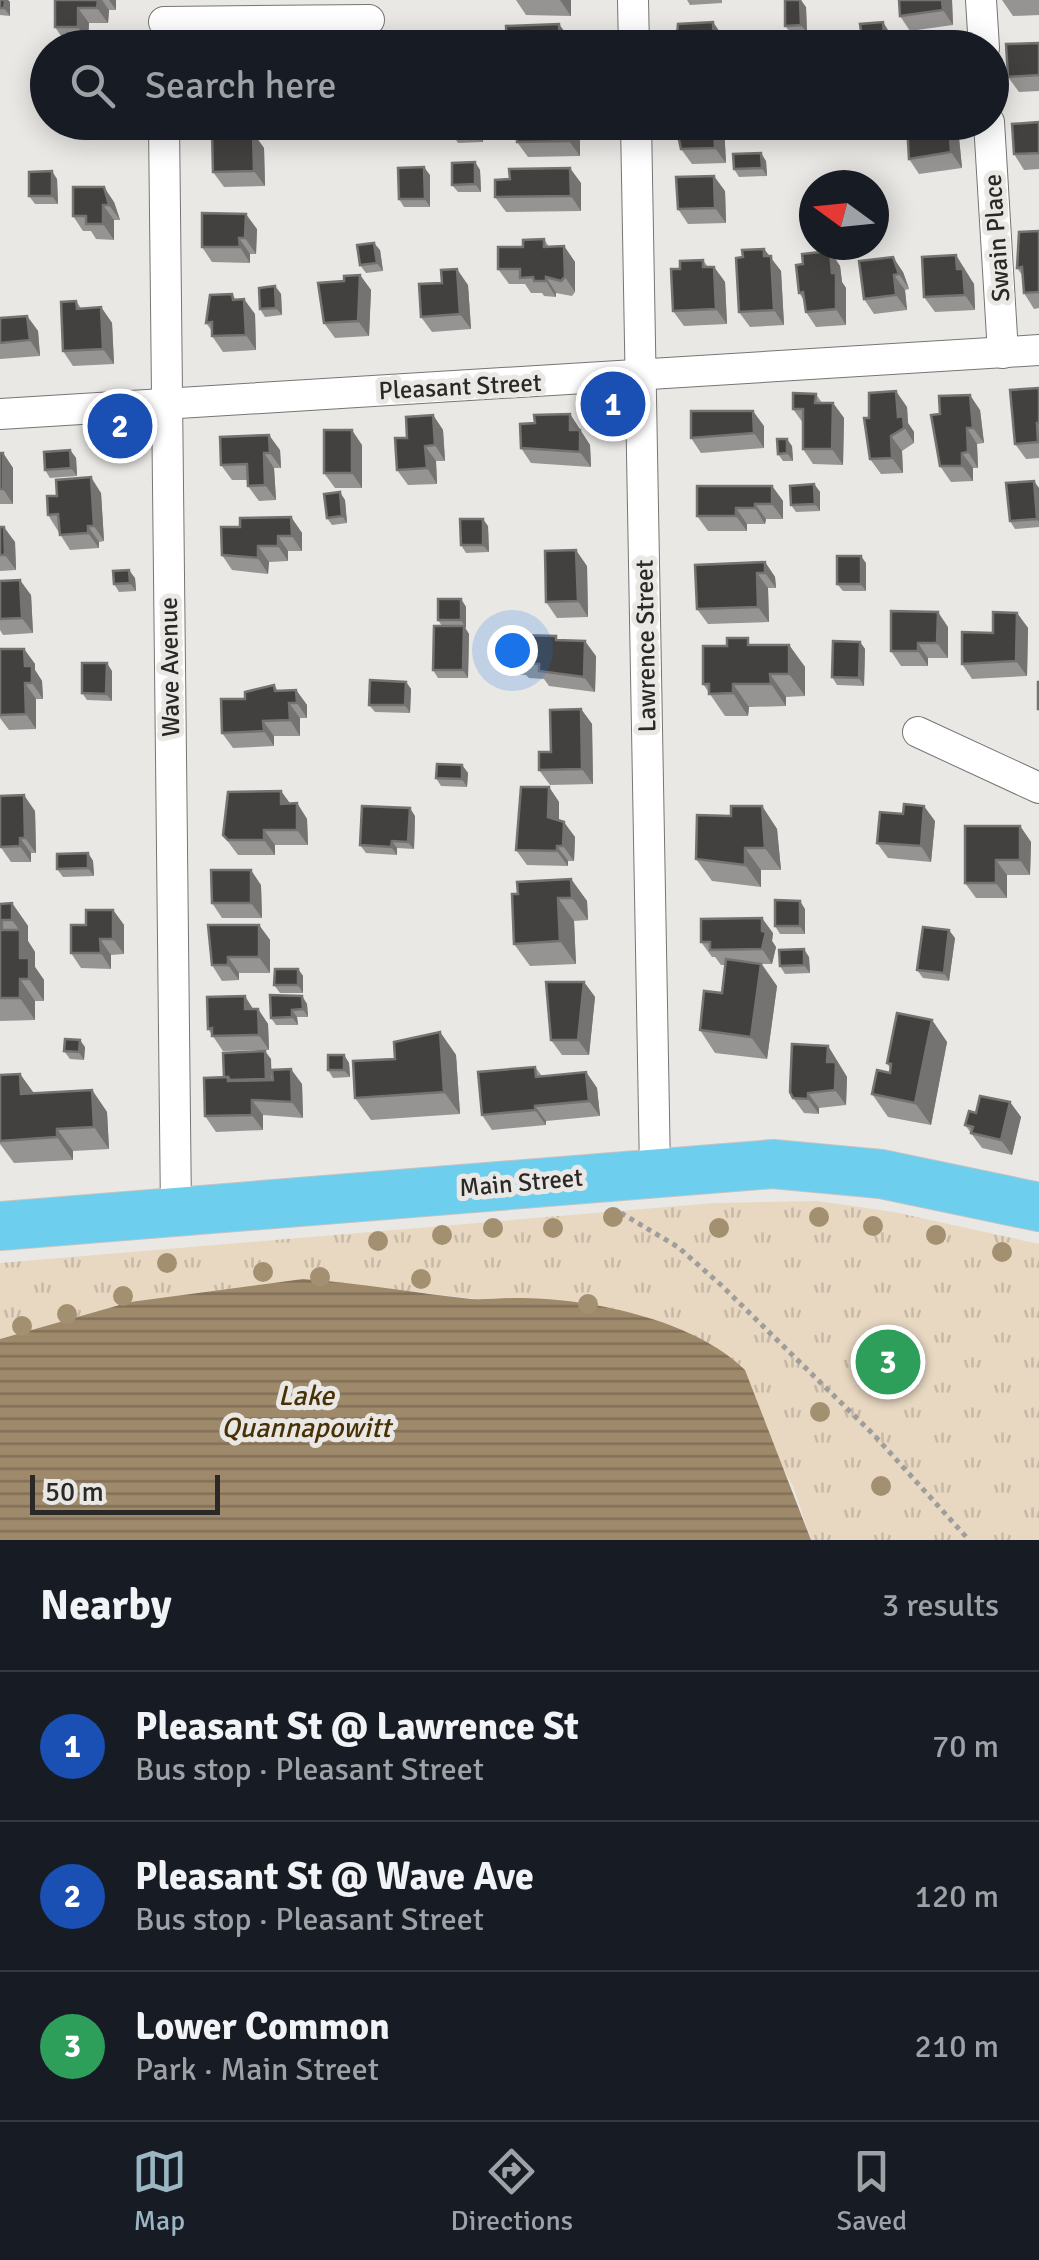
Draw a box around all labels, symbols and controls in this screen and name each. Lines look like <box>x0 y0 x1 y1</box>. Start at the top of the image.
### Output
search box <box>30 30 1009 140</box>
icon: search <box>65 58 120 113</box>
text: Search here <box>145 62 337 109</box>
north arrow <box>799 170 889 260</box>
street label: Swain Place <box>977 173 1016 303</box>
pin: 1 <box>580 366 646 442</box>
street label: Pleasant Street <box>378 367 543 406</box>
pin: 2 <box>88 388 152 464</box>
street label: Lawrence Street <box>628 559 663 733</box>
street label: Wave Avenue <box>153 597 186 737</box>
your location <box>487 625 538 676</box>
street label: Main Street <box>458 1162 584 1203</box>
pin: 3 <box>856 1324 920 1400</box>
water label: Lake Quannapowitt <box>221 1379 394 1445</box>
scale bar <box>30 1470 220 1514</box>
text: 50 m <box>45 1475 104 1509</box>
text: Nearby <box>40 1580 172 1631</box>
text: 3 results <box>882 1586 999 1625</box>
text: Pleasant St @ Lawrence St <box>135 1703 579 1750</box>
text: 1 <box>64 1727 81 1766</box>
text: 70 m <box>932 1727 999 1766</box>
text: Bus stop · Pleasant Street <box>135 1750 484 1789</box>
text: Pleasant St @ Wave Ave <box>135 1853 534 1900</box>
text: 2 <box>64 1877 81 1916</box>
text: 120 m <box>915 1877 999 1916</box>
text: Bus stop · Pleasant Street <box>135 1900 484 1939</box>
text: Lower Common <box>135 2003 390 2050</box>
text: 3 <box>64 2027 81 2066</box>
text: 210 m <box>915 2027 999 2066</box>
text: Park · Main Street <box>135 2050 379 2089</box>
tab: Map <box>132 2144 187 2238</box>
tab: Directions <box>451 2144 573 2238</box>
tab: Saved <box>837 2144 907 2238</box>

